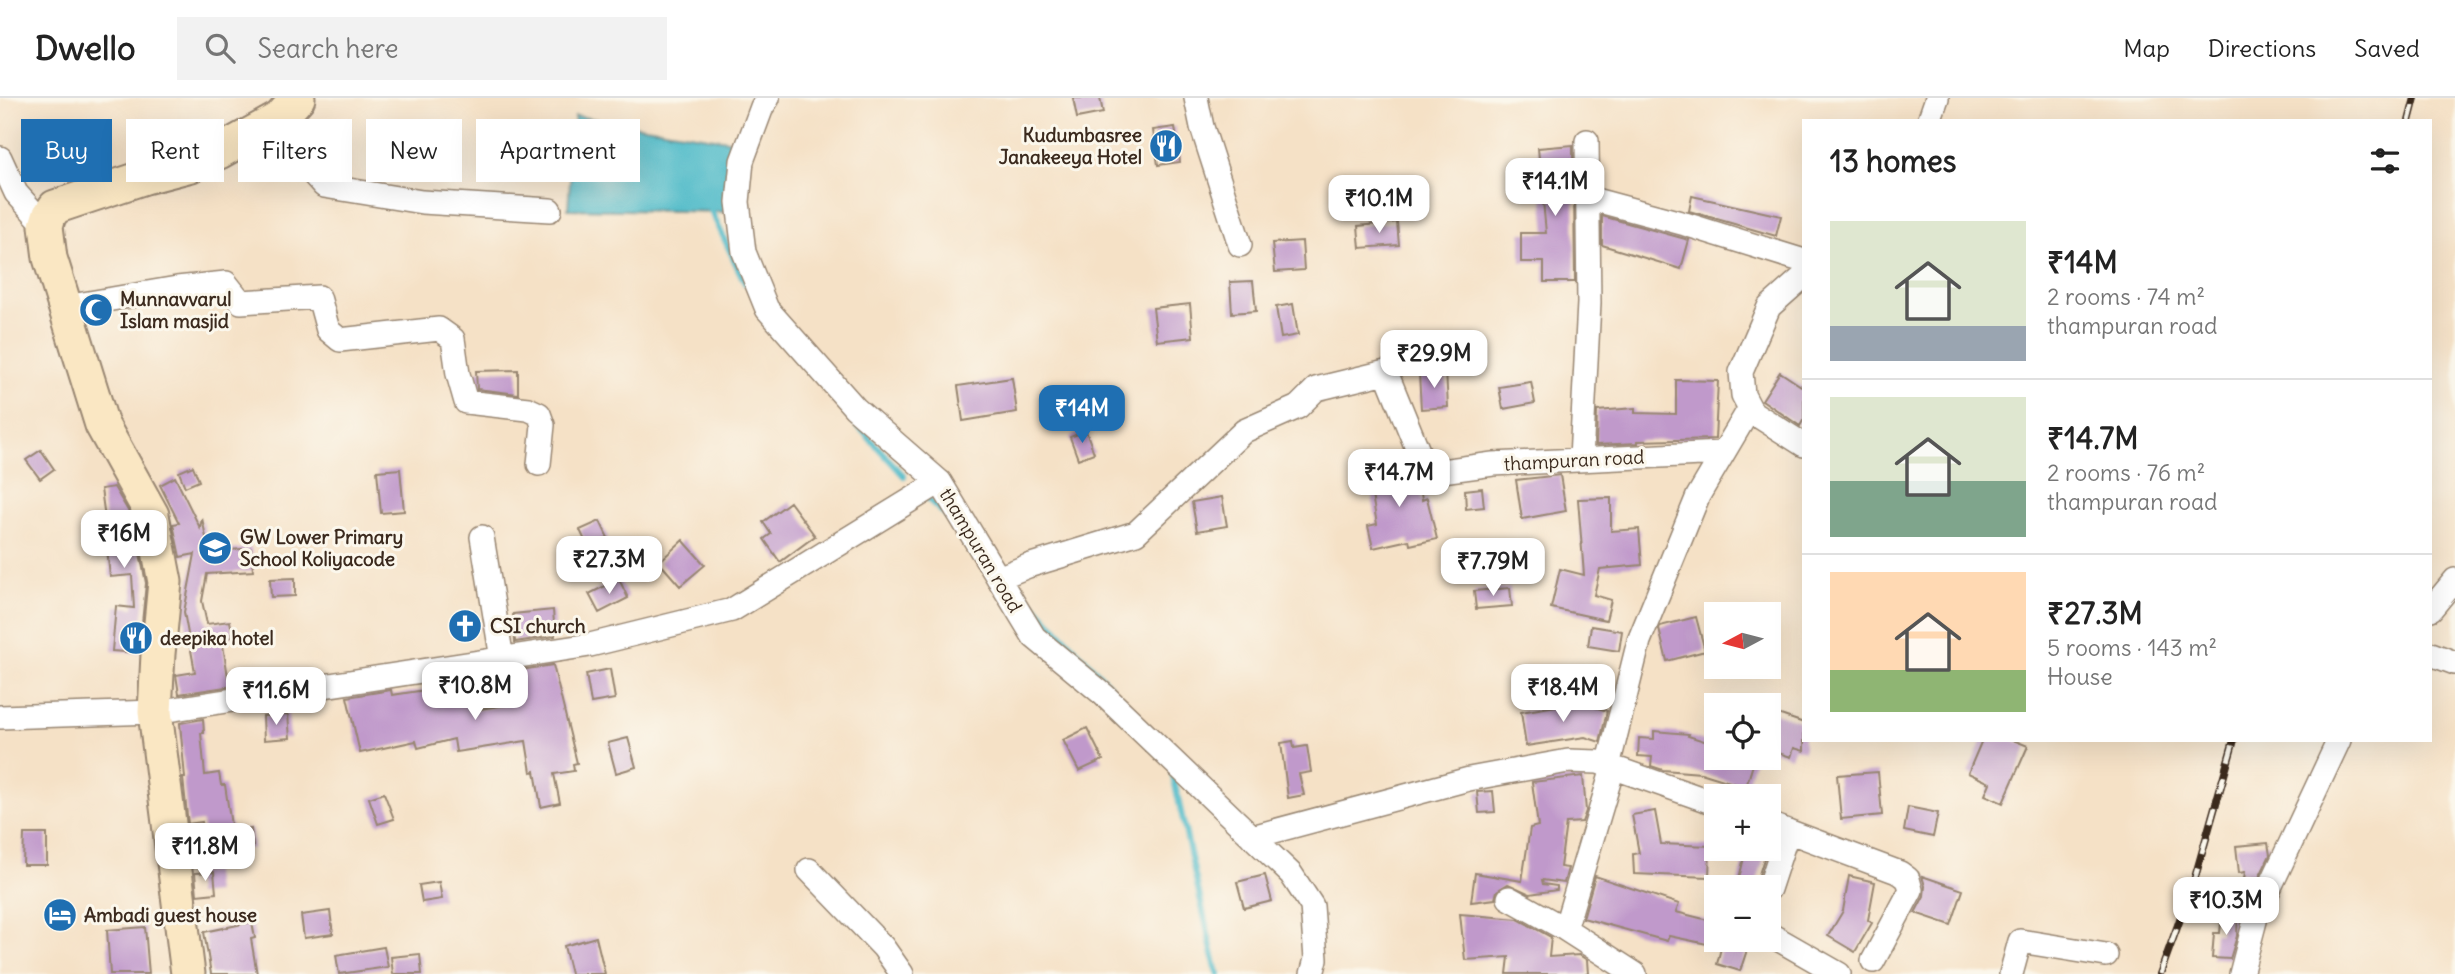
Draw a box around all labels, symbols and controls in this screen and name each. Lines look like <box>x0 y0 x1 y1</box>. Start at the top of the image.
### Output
search box <box>177 17 667 80</box>
text: Dwello <box>35 27 135 69</box>
icon: search <box>201 29 239 67</box>
text: Search here <box>257 32 398 65</box>
text: Map <box>2123 33 2170 63</box>
text: Directions <box>2208 33 2316 63</box>
text: Saved <box>2354 33 2420 63</box>
chip: Buy <box>21 119 112 182</box>
chip: Rent <box>126 119 224 182</box>
chip: Filters <box>238 119 352 182</box>
chip: New <box>366 119 462 182</box>
chip: Apartment <box>476 119 640 182</box>
place label: Kudumbasree Janakeeya Hotel <box>999 123 1142 169</box>
restaurant icon: Kudumbasree Janakeeya Hotel <box>1147 127 1185 165</box>
text: 13 homes <box>1830 142 1956 180</box>
icon: filters <box>2366 142 2404 180</box>
pin: ₹14.1M <box>1498 158 1612 218</box>
text: ₹14.1M <box>1521 166 1589 195</box>
pin: ₹10.1M <box>1322 176 1436 235</box>
text: ₹10.1M <box>1344 183 1414 212</box>
text: ₹14M <box>2047 243 2118 281</box>
icon: home <box>1886 249 1970 333</box>
text: 2 rooms · 74 m² <box>2047 282 2205 311</box>
place label: Munnavvarul Islam masjid <box>120 287 232 333</box>
mosque icon: Munnavvarul Islam masjid <box>77 291 115 329</box>
text: thampuran road <box>2047 311 2218 340</box>
pin: ₹29.9M <box>1377 330 1491 390</box>
text: ₹29.9M <box>1396 338 1472 367</box>
pin: ₹14M <box>1041 386 1123 445</box>
text: ₹14M <box>1055 393 1109 422</box>
text: ₹14.7M <box>2047 419 2139 457</box>
icon: home <box>1886 425 1970 509</box>
street label: thampuran road <box>1503 444 1645 476</box>
pin: ₹14.7M <box>1342 450 1456 509</box>
text: ₹14.7M <box>1364 457 1434 486</box>
text: 2 rooms · 76 m² <box>2047 458 2205 487</box>
street label: thampuran road <box>934 483 1028 617</box>
text: thampuran road <box>2047 487 2218 516</box>
pin: ₹16M <box>83 510 165 570</box>
text: ₹16M <box>97 518 151 547</box>
place label: GW Lower Primary School Koliyacode <box>240 525 403 571</box>
school or university icon: GW Lower Primary School Koliyacode <box>196 529 234 567</box>
pin: ₹27.3M <box>552 536 666 596</box>
pin: ₹7.79M <box>1436 538 1550 598</box>
text: ₹27.3M <box>572 544 646 573</box>
text: ₹7.79M <box>1457 546 1529 575</box>
text: ₹27.3M <box>2047 594 2143 632</box>
icon: home <box>1886 600 1970 684</box>
north arrow <box>1704 602 1782 679</box>
map controls <box>1704 602 1781 952</box>
church icon: CSI church <box>446 607 484 645</box>
place label: CSI church <box>490 614 586 638</box>
restaurant icon: deepika hotel <box>117 619 155 657</box>
place label: deepika hotel <box>160 626 274 650</box>
text: 5 rooms · 143 m² <box>2047 633 2217 662</box>
pin: ₹10.8M <box>418 662 532 722</box>
text: House <box>2047 662 2113 691</box>
pin: ₹18.4M <box>1506 664 1620 724</box>
pin: ₹11.6M <box>219 668 333 727</box>
text: ₹10.8M <box>438 670 512 699</box>
text: ₹18.4M <box>1527 672 1599 701</box>
text: ₹11.6M <box>242 675 310 704</box>
button: locate <box>1704 693 1781 770</box>
button: + <box>1704 784 1781 861</box>
pin: ₹11.8M <box>148 824 262 883</box>
text: ₹11.8M <box>171 831 239 860</box>
button: − <box>1704 875 1781 952</box>
pin: ₹10.3M <box>2169 878 2283 937</box>
text: ₹10.3M <box>2189 885 2263 914</box>
hotel icon: Ambadi guest house <box>41 896 79 934</box>
place label: Ambadi guest house <box>84 903 257 927</box>

